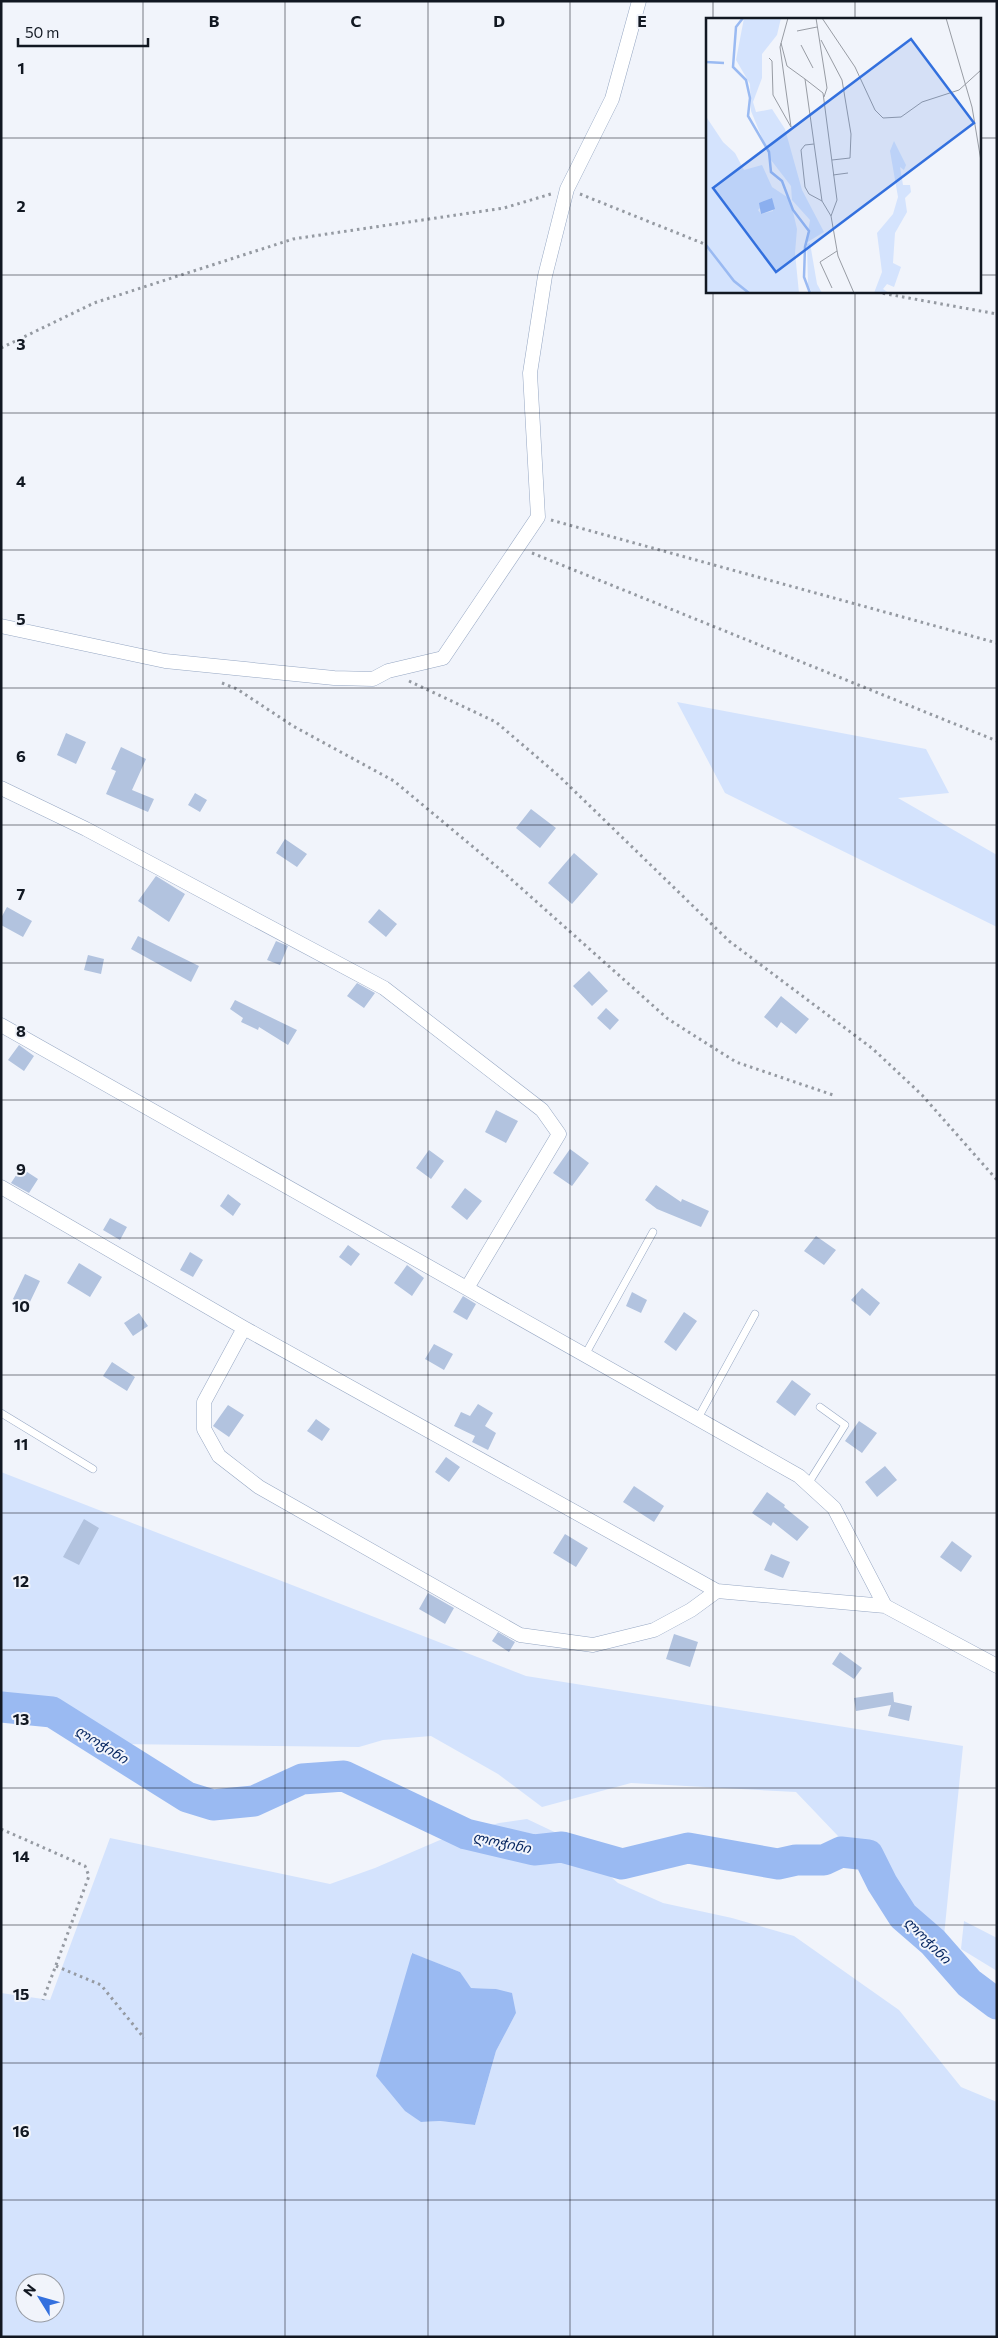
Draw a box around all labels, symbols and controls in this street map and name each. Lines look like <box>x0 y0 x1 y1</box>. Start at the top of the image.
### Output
text: B <box>209 11 220 30</box>
text: C <box>351 11 362 30</box>
text: D <box>493 11 505 30</box>
text: E <box>637 11 647 30</box>
scale bar <box>18 15 148 47</box>
inset map <box>706 18 980 292</box>
text: 50 m <box>25 23 59 41</box>
text: 1 <box>17 58 25 77</box>
text: 2 <box>16 196 26 215</box>
text: 3 <box>16 334 26 353</box>
text: 4 <box>16 471 26 490</box>
text: 5 <box>16 609 26 628</box>
text: 6 <box>16 746 26 765</box>
text: 7 <box>17 884 26 903</box>
text: 8 <box>16 1021 26 1040</box>
text: 9 <box>16 1159 26 1178</box>
text: 10 <box>12 1296 30 1315</box>
text: 11 <box>14 1434 28 1453</box>
text: 12 <box>13 1571 29 1590</box>
text: 13 <box>13 1709 29 1728</box>
water label: ლოჭინი <box>72 1721 132 1768</box>
water label: ლოჭინი <box>471 1828 534 1858</box>
text: 14 <box>12 1846 30 1865</box>
water label: ლოჭინი <box>900 1913 956 1968</box>
text: 15 <box>13 1984 29 2003</box>
text: 16 <box>12 2121 30 2140</box>
north arrow <box>15 2273 65 2323</box>
text: N <box>19 2281 39 2299</box>

